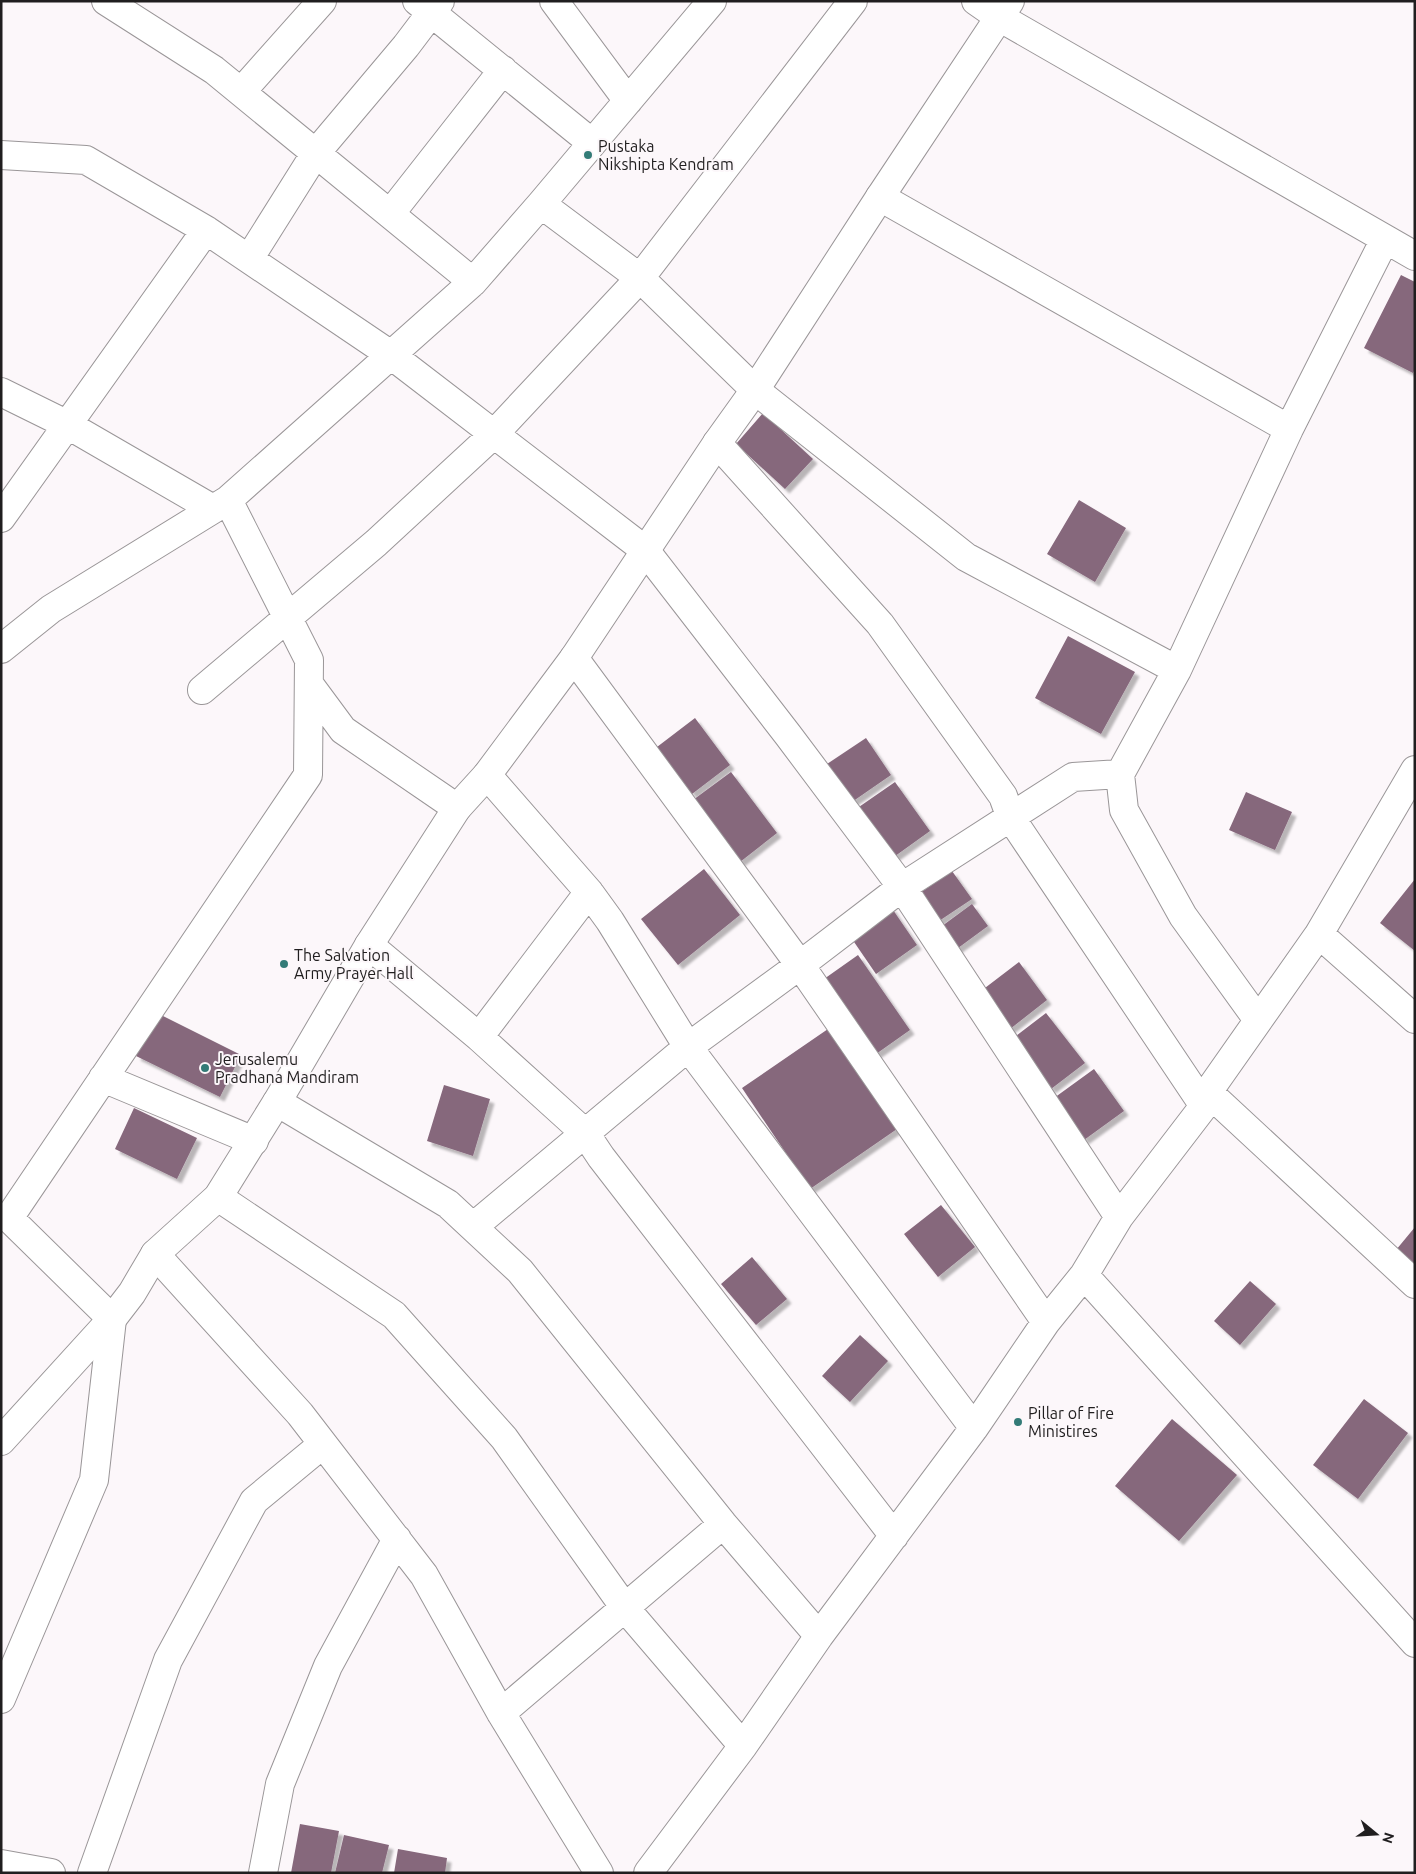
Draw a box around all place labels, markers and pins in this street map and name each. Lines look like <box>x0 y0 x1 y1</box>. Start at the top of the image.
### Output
place label: Pustaka Nikshipta Kendram <box>598 137 734 173</box>
marker: Pustaka Nikshipta Kendram <box>582 149 594 161</box>
place label: The Salvation Army Prayer Hall <box>294 946 413 982</box>
marker: The Salvation Army Prayer Hall <box>278 958 290 970</box>
place label: Jerusalemu Pradhana Mandiram <box>215 1050 359 1086</box>
marker: Jerusalemu Pradhana Mandiram <box>199 1062 211 1074</box>
place label: Pillar of Fire Ministires <box>1028 1404 1114 1440</box>
marker: Pillar of Fire Ministires <box>1012 1416 1024 1428</box>

